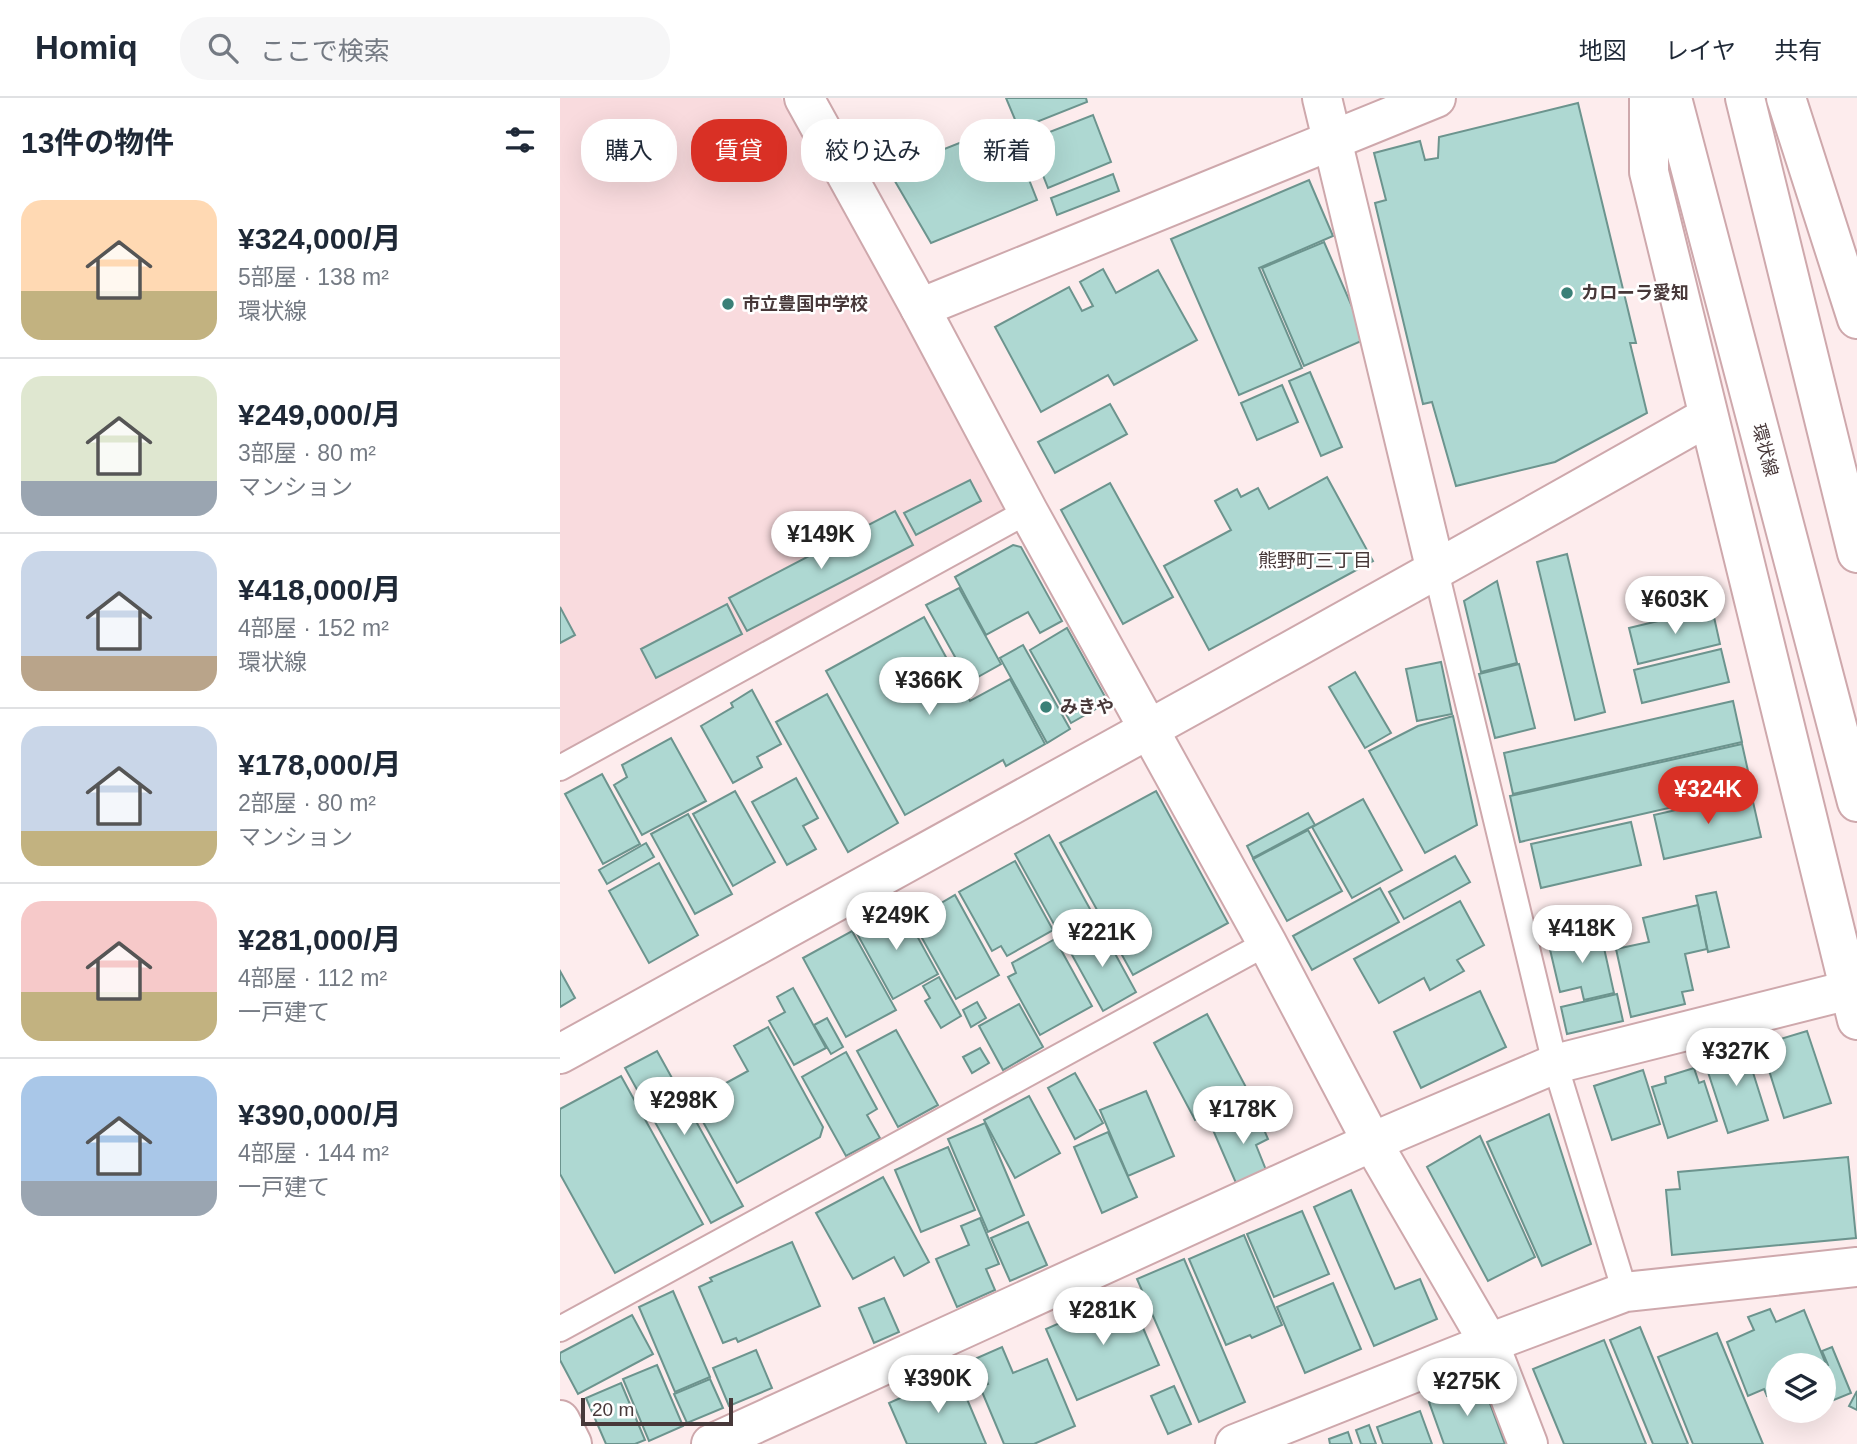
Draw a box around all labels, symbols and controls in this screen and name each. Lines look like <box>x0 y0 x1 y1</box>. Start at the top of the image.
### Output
search box <box>180 17 670 80</box>
text: Homiq <box>35 29 138 66</box>
icon: search <box>204 29 242 67</box>
text: ここで検索 <box>260 36 390 66</box>
text: 地図 <box>1579 37 1627 64</box>
text: レイヤ <box>1665 37 1736 64</box>
text: 共有 <box>1774 37 1822 64</box>
chip: 購入 <box>581 119 677 182</box>
chip: 賃貸 <box>691 119 787 182</box>
chip: 絞り込み <box>801 119 945 182</box>
chip: 新着 <box>959 119 1055 182</box>
icon: filters <box>501 121 539 159</box>
text: 13件の物件 <box>21 126 174 159</box>
text: ¥324,000/月 <box>238 222 401 255</box>
icon: home <box>77 228 161 312</box>
text: 5部屋 · 138 m² <box>238 264 389 290</box>
place label: カローラ愛知 <box>1581 283 1689 303</box>
marker: カローラ愛知 <box>1559 285 1575 301</box>
place label: 市立豊国中学校 <box>742 294 868 314</box>
marker: 市立豊国中学校 <box>720 296 736 312</box>
text: 環状線 <box>238 298 307 324</box>
text: ¥249,000/月 <box>238 398 401 431</box>
icon: home <box>77 404 161 488</box>
street label: 環状線 <box>1748 421 1782 479</box>
text: 3部屋 · 80 m² <box>238 440 376 466</box>
text: マンション <box>238 474 353 500</box>
pin: ¥149K <box>772 512 870 571</box>
text: ¥149K <box>787 521 855 547</box>
district label: 熊野町三丁目 <box>1258 550 1372 571</box>
text: ¥418,000/月 <box>238 573 401 606</box>
pin: ¥603K <box>1626 576 1724 636</box>
icon: home <box>77 579 161 663</box>
text: ¥603K <box>1641 586 1709 612</box>
text: 4部屋 · 152 m² <box>238 615 389 641</box>
text: 環状線 <box>238 649 307 675</box>
pin: ¥366K <box>880 658 978 717</box>
text: ¥366K <box>895 667 963 693</box>
place label: みきや <box>1060 697 1114 717</box>
marker: みきや <box>1038 699 1054 715</box>
text: ¥178,000/月 <box>238 748 401 781</box>
icon: home <box>77 754 161 838</box>
pin: ¥324K <box>1659 766 1757 826</box>
text: ¥324K <box>1674 776 1742 802</box>
text: 2部屋 · 80 m² <box>238 790 376 816</box>
text: マンション <box>238 824 353 850</box>
pin: ¥249K <box>847 892 945 952</box>
text: ¥249K <box>862 902 930 928</box>
pin: ¥418K <box>1533 906 1631 965</box>
pin: ¥221K <box>1053 910 1151 969</box>
text: ¥418K <box>1548 915 1616 941</box>
text: ¥221K <box>1068 919 1136 945</box>
text: ¥281,000/月 <box>238 923 401 956</box>
icon: home <box>77 929 161 1013</box>
text: 4部屋 · 112 m² <box>238 965 387 991</box>
text: 一戸建て <box>238 999 330 1025</box>
pin: ¥327K <box>1687 1028 1785 1088</box>
text: ¥327K <box>1702 1038 1770 1064</box>
pin: ¥298K <box>635 1077 733 1137</box>
pin: ¥178K <box>1194 1086 1292 1146</box>
text: ¥298K <box>650 1087 718 1113</box>
text: ¥178K <box>1209 1096 1277 1122</box>
text: ¥390,000/月 <box>238 1098 401 1131</box>
icon: home <box>77 1104 161 1188</box>
text: 4部屋 · 144 m² <box>238 1140 389 1166</box>
text: 一戸建て <box>238 1174 330 1200</box>
pin: ¥281K <box>1054 1288 1152 1347</box>
text: ¥281K <box>1069 1297 1137 1323</box>
map controls <box>1766 1353 1836 1423</box>
button: layers <box>1766 1353 1836 1423</box>
pin: ¥390K <box>889 1356 987 1415</box>
pin: ¥275K <box>1418 1358 1516 1418</box>
text: ¥390K <box>904 1365 972 1391</box>
text: ¥275K <box>1433 1368 1501 1394</box>
scale bar <box>581 1395 733 1427</box>
text: 20 m <box>592 1399 634 1420</box>

